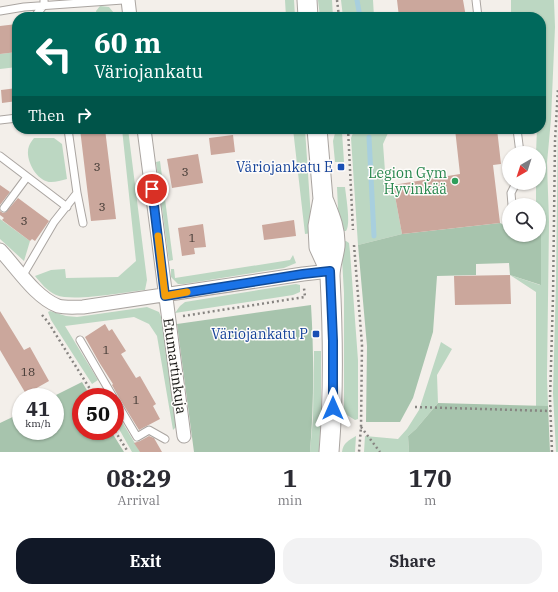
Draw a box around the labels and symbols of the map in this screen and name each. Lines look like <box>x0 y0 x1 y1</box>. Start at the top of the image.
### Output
north arrow <box>502 146 546 190</box>
place label: Väriojankatu E <box>236 158 333 176</box>
house number: 3 <box>93 159 101 174</box>
marker: Väriojankatu E <box>336 162 346 172</box>
house number: 3 <box>181 164 189 179</box>
place label: Legion Gym Hyvinkää <box>368 164 447 198</box>
pin <box>135 172 169 206</box>
marker: Legion Gym Hyvinkää <box>450 176 460 186</box>
house number: 3 <box>98 199 106 214</box>
house number: 3 <box>20 213 28 228</box>
house number: 1 <box>188 230 196 245</box>
street label: Etumartinkuja <box>159 317 191 416</box>
place label: Väriojankatu P <box>211 325 308 343</box>
marker: Väriojankatu P <box>311 329 321 339</box>
house number: 1 <box>102 342 110 357</box>
house number: 18 <box>21 364 35 379</box>
position arrow <box>312 387 354 429</box>
speed limit sign: 50 <box>72 388 124 440</box>
house number: 1 <box>132 392 140 407</box>

